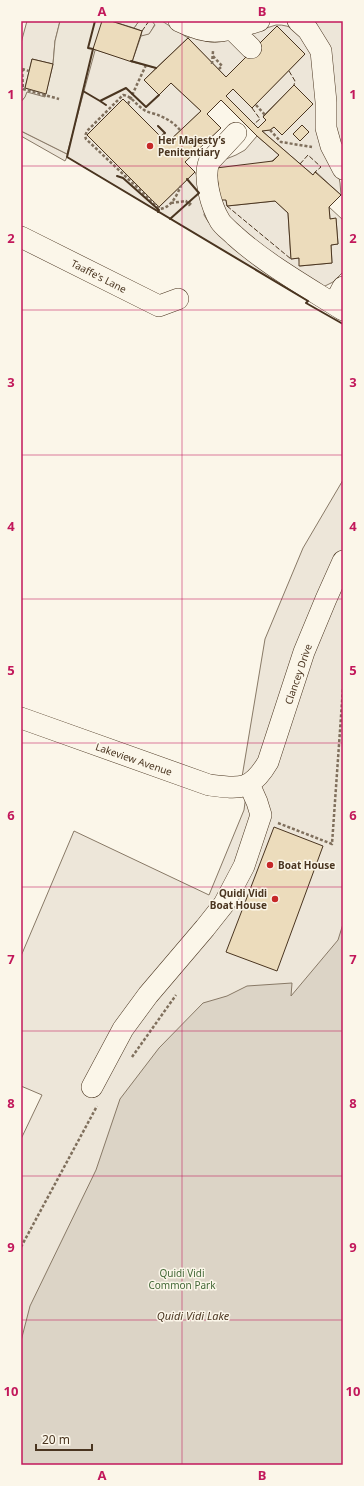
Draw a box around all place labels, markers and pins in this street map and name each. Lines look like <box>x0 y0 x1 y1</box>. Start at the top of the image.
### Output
place label: Her Majesty’s Penitentiary <box>158 133 225 159</box>
marker: Her Majesty’s Penitentiary <box>145 141 155 151</box>
place label: Boat House <box>278 858 335 872</box>
marker: Boat House <box>265 860 275 870</box>
place label: Quidi Vidi Boat House <box>210 886 267 912</box>
marker: Quidi Vidi Boat House <box>270 894 280 904</box>

